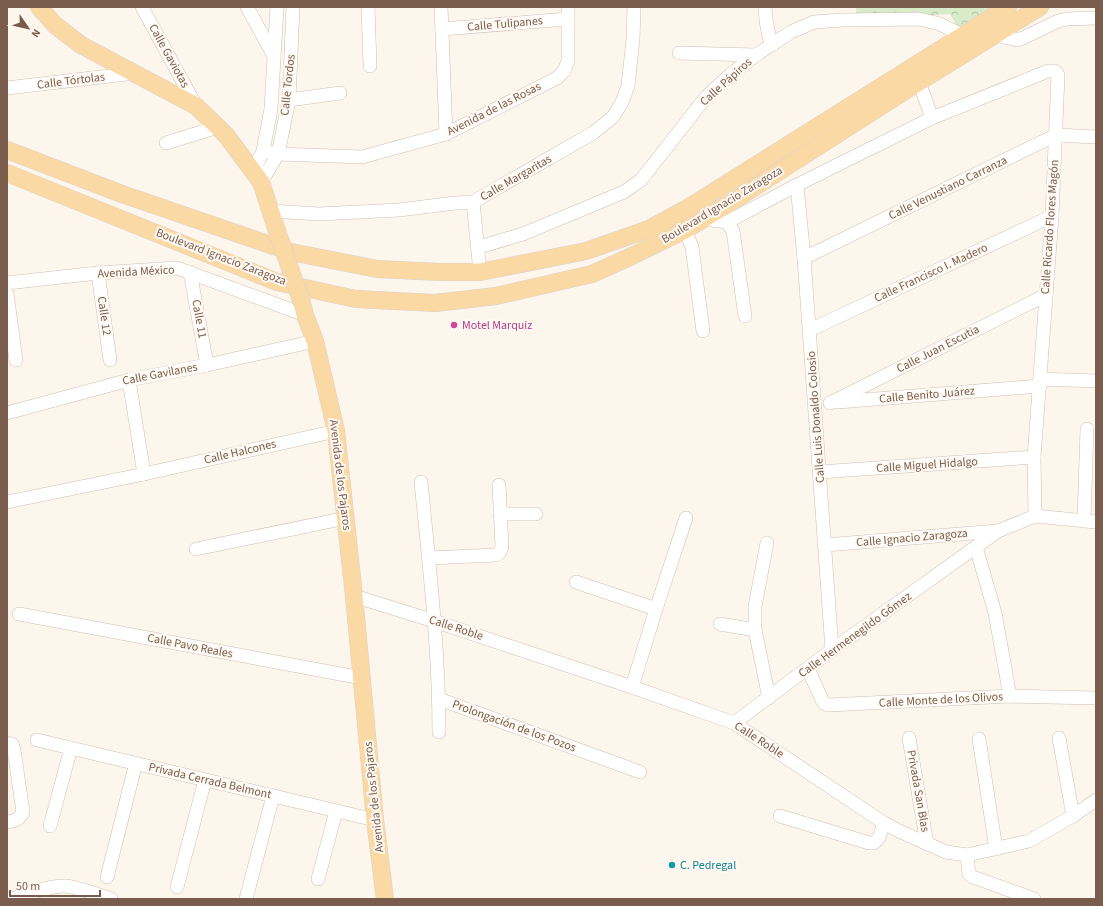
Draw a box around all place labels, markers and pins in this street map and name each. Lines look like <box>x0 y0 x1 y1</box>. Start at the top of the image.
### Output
place label: Motel Marquiz <box>462 317 532 334</box>
marker: Motel Marquiz <box>449 320 459 330</box>
place label: C. Pedregal <box>680 857 736 874</box>
marker: C. Pedregal <box>667 860 677 870</box>

